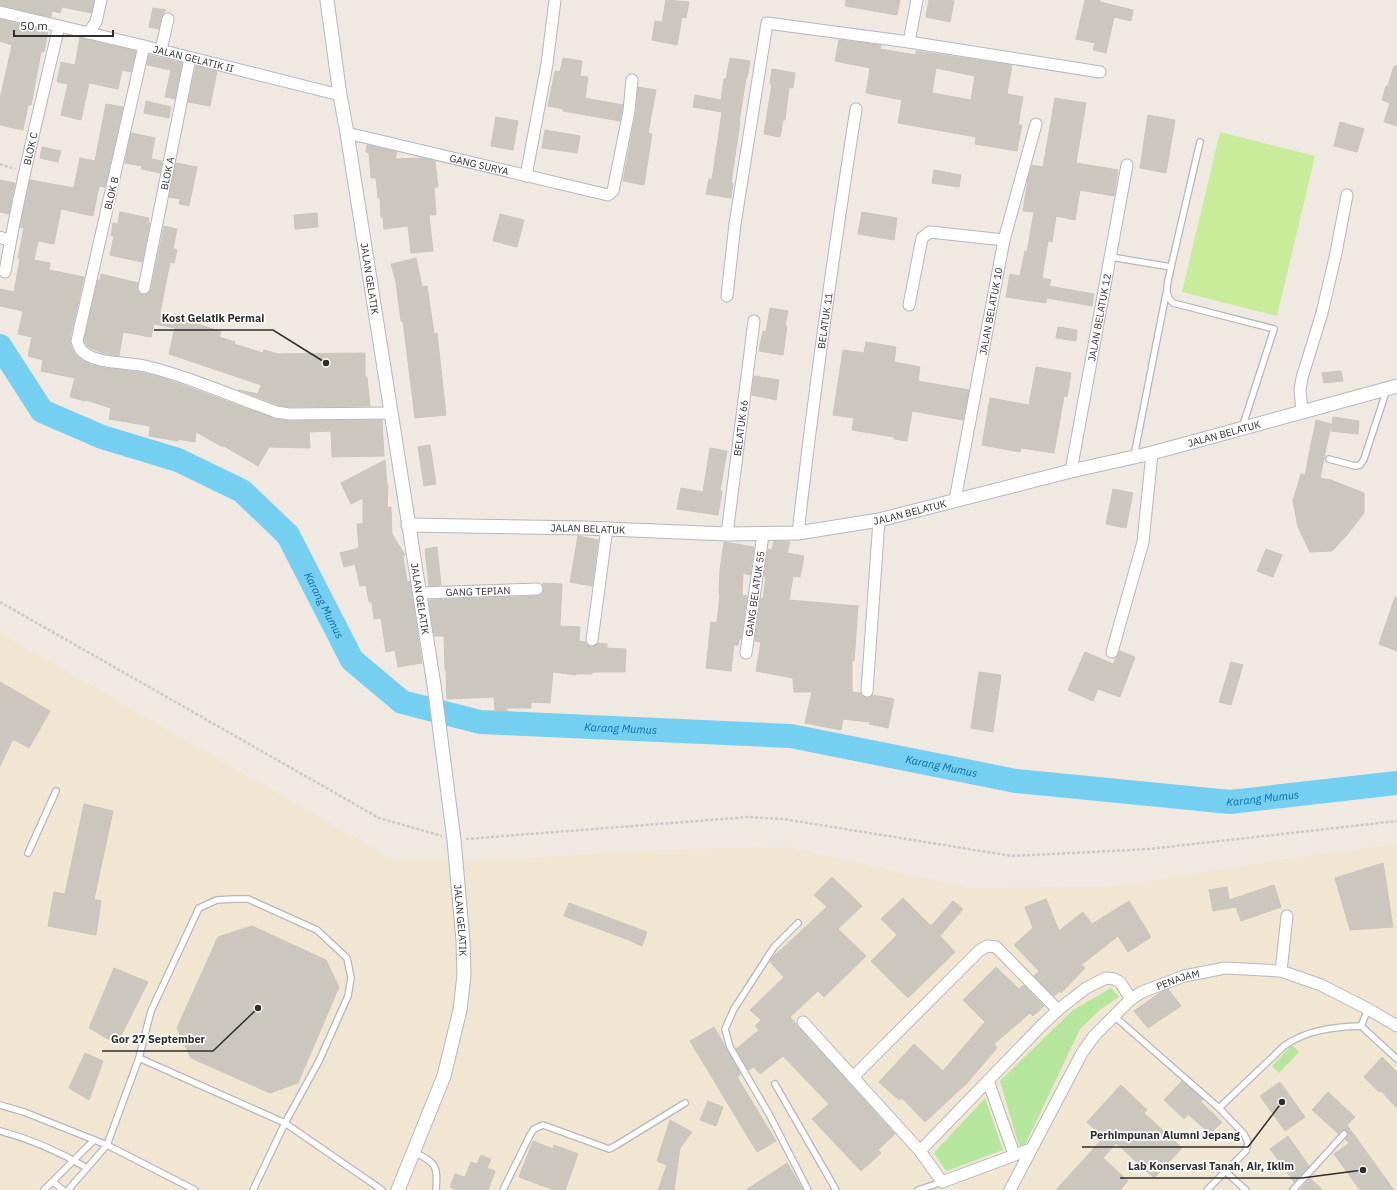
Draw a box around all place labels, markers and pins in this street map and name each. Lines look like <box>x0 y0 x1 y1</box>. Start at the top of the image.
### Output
callout: Kost Gelatik Permai <box>154 307 273 330</box>
callout: Gor 27 September <box>102 1028 213 1051</box>
callout: Perhimpunan Alumni Jepang <box>1082 1124 1248 1147</box>
callout: Lab Konservasi Tanah, Air, Iklim <box>1120 1155 1302 1178</box>

